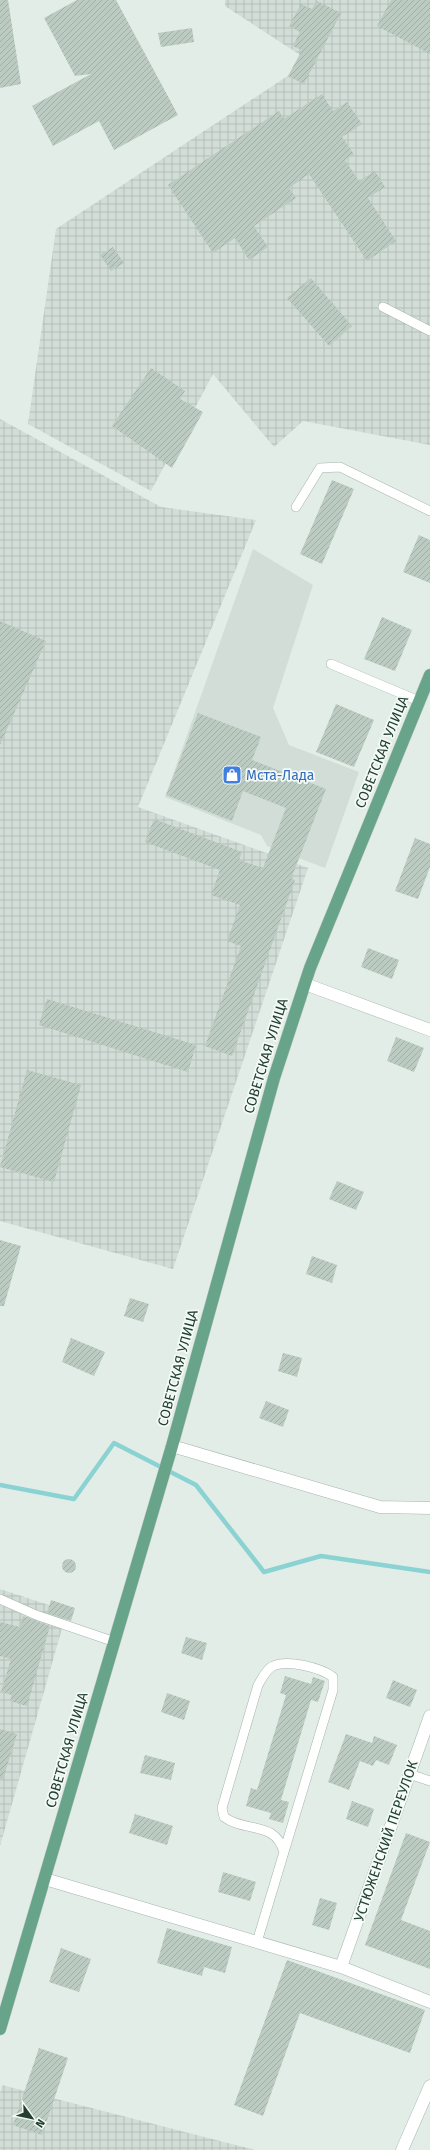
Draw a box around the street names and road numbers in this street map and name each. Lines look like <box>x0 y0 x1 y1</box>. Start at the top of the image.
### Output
street label: СОВЕТСКАЯ УЛИЦА <box>352 693 412 811</box>
street label: СОВЕТСКАЯ УЛИЦА <box>240 996 292 1116</box>
street label: СОВЕТСКАЯ УЛИЦА <box>154 1308 202 1428</box>
street label: СОВЕТСКАЯ УЛИЦА <box>42 1690 92 1810</box>
street label: УСТЮЖЕНСКИЙ ПЕРЕУЛОК <box>350 1758 422 1924</box>

